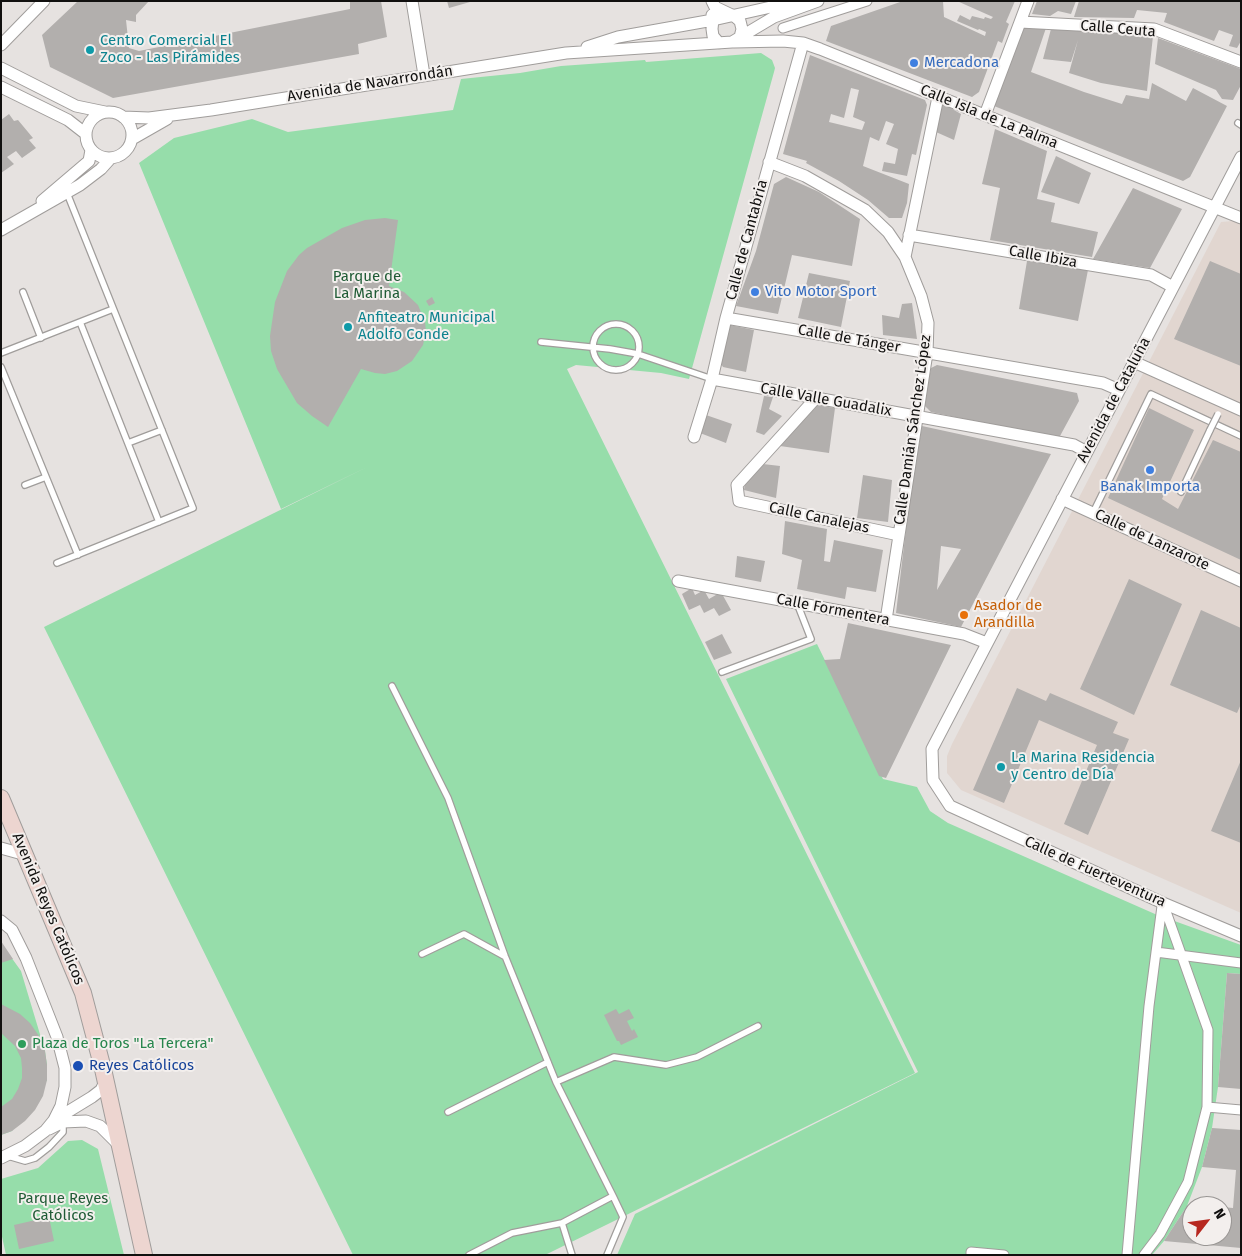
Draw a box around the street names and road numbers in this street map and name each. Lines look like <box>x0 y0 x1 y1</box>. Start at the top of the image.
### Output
street label: Calle Ceuta <box>1080 17 1156 41</box>
street label: Avenida de Navarrondán <box>286 62 454 106</box>
street label: Calle Isla de La Palma <box>918 81 1060 153</box>
street label: Calle de Cantabria <box>722 178 772 302</box>
street label: Calle Ibiza <box>1007 242 1079 272</box>
street label: Calle de Tánger <box>796 321 902 357</box>
street label: Calle Damián Sánchez López <box>891 334 935 526</box>
street label: Avenida de Cataluña <box>1073 334 1155 466</box>
street label: Calle Valle Guadalix <box>759 380 893 420</box>
street label: Calle Canalejas <box>767 499 871 537</box>
street label: Calle de Lanzarote <box>1092 506 1212 574</box>
street label: Calle Formentera <box>775 590 891 630</box>
street label: Avenida Reyes Católicos <box>8 830 88 988</box>
street label: Calle de Fuerteventura <box>1021 833 1169 911</box>

